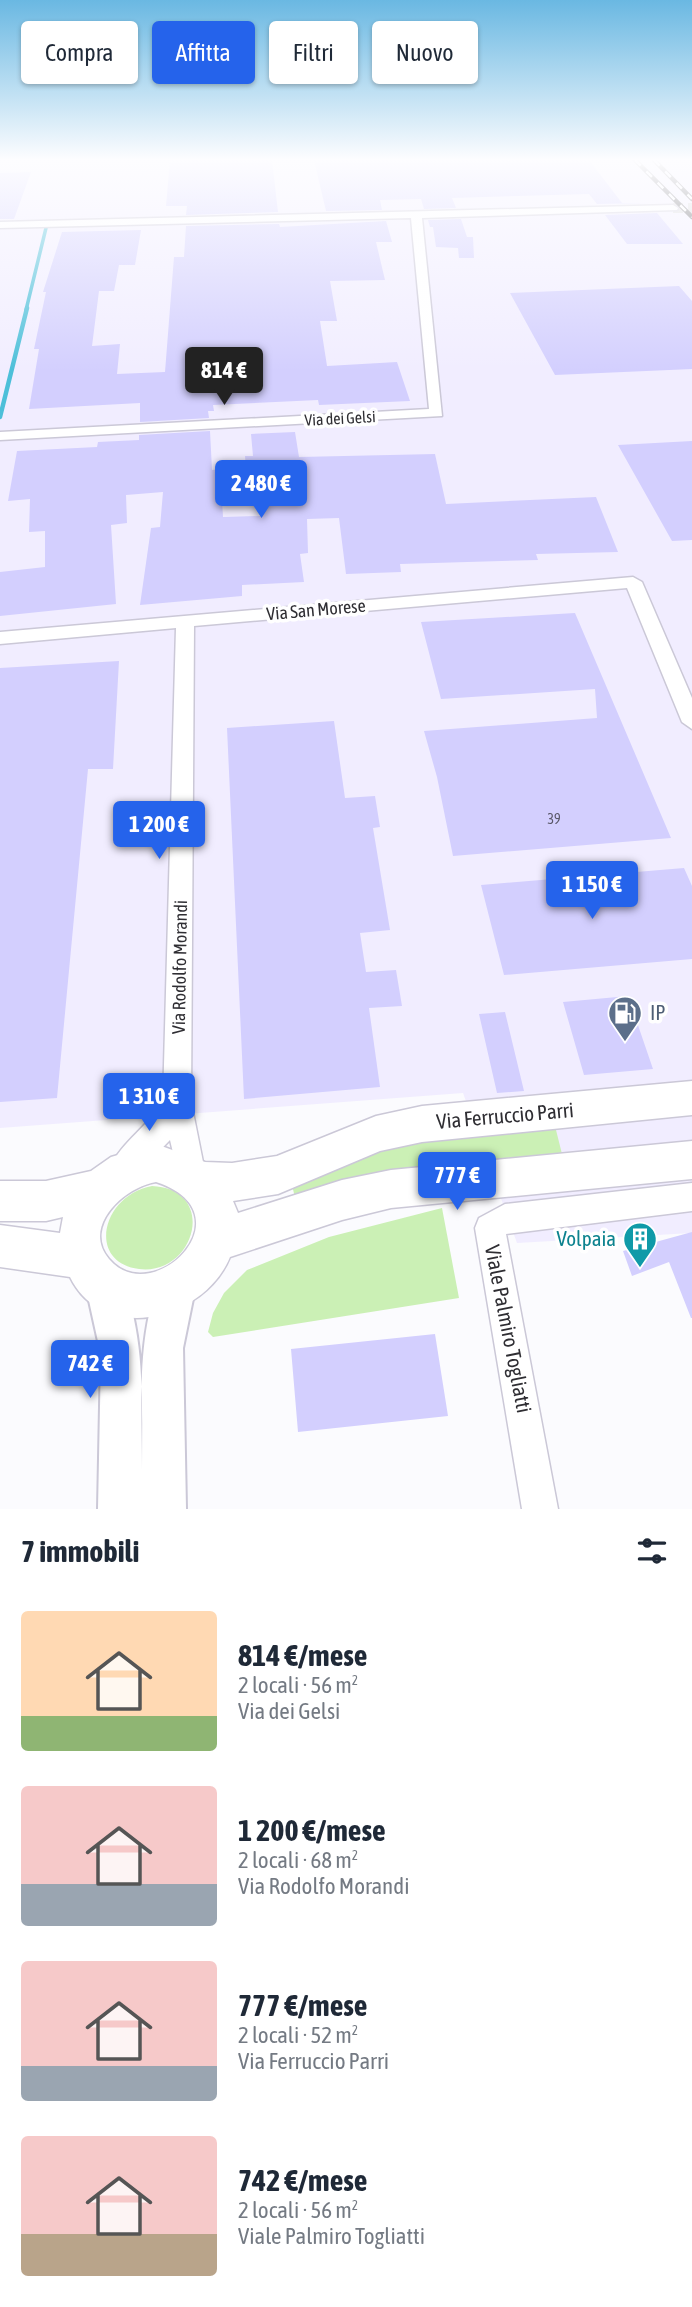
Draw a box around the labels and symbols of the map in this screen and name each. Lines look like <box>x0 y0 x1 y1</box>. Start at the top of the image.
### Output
pin: 814 € <box>175 348 273 407</box>
street label: Via dei Gelsi <box>304 407 376 429</box>
pin: 2 480 € <box>196 461 326 520</box>
street label: Via San Morese <box>266 595 366 624</box>
pin: 1 200 € <box>94 802 224 861</box>
house number: 39 <box>547 811 561 827</box>
pin: 1 150 € <box>527 862 657 921</box>
street label: Via Rodolfo Morandi <box>168 900 191 1034</box>
fuel station icon: IP <box>606 994 644 1043</box>
place label: IP <box>650 1000 666 1024</box>
pin: 1 310 € <box>84 1074 214 1133</box>
street label: Via Ferruccio Parri <box>435 1097 575 1133</box>
pin: 777 € <box>408 1152 506 1212</box>
building icon: Volpaia <box>621 1220 659 1269</box>
place label: Volpaia <box>557 1226 616 1250</box>
street label: Viale Palmiro Togliatti <box>481 1243 537 1415</box>
pin: 742 € <box>41 1340 139 1400</box>

